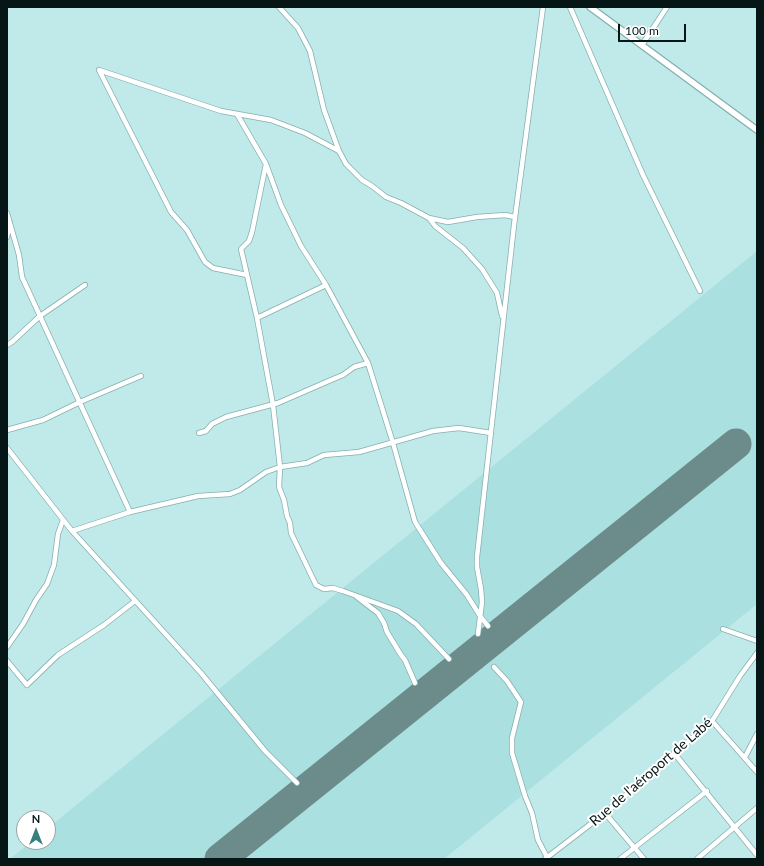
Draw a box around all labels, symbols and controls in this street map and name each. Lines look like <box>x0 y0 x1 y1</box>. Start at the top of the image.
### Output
scale bar <box>620 16 688 42</box>
text: 100 m <box>625 23 659 38</box>
street label: Rue de l'aéroport de Labé <box>586 714 716 830</box>
north arrow <box>16 810 56 850</box>
text: N <box>32 812 40 825</box>

